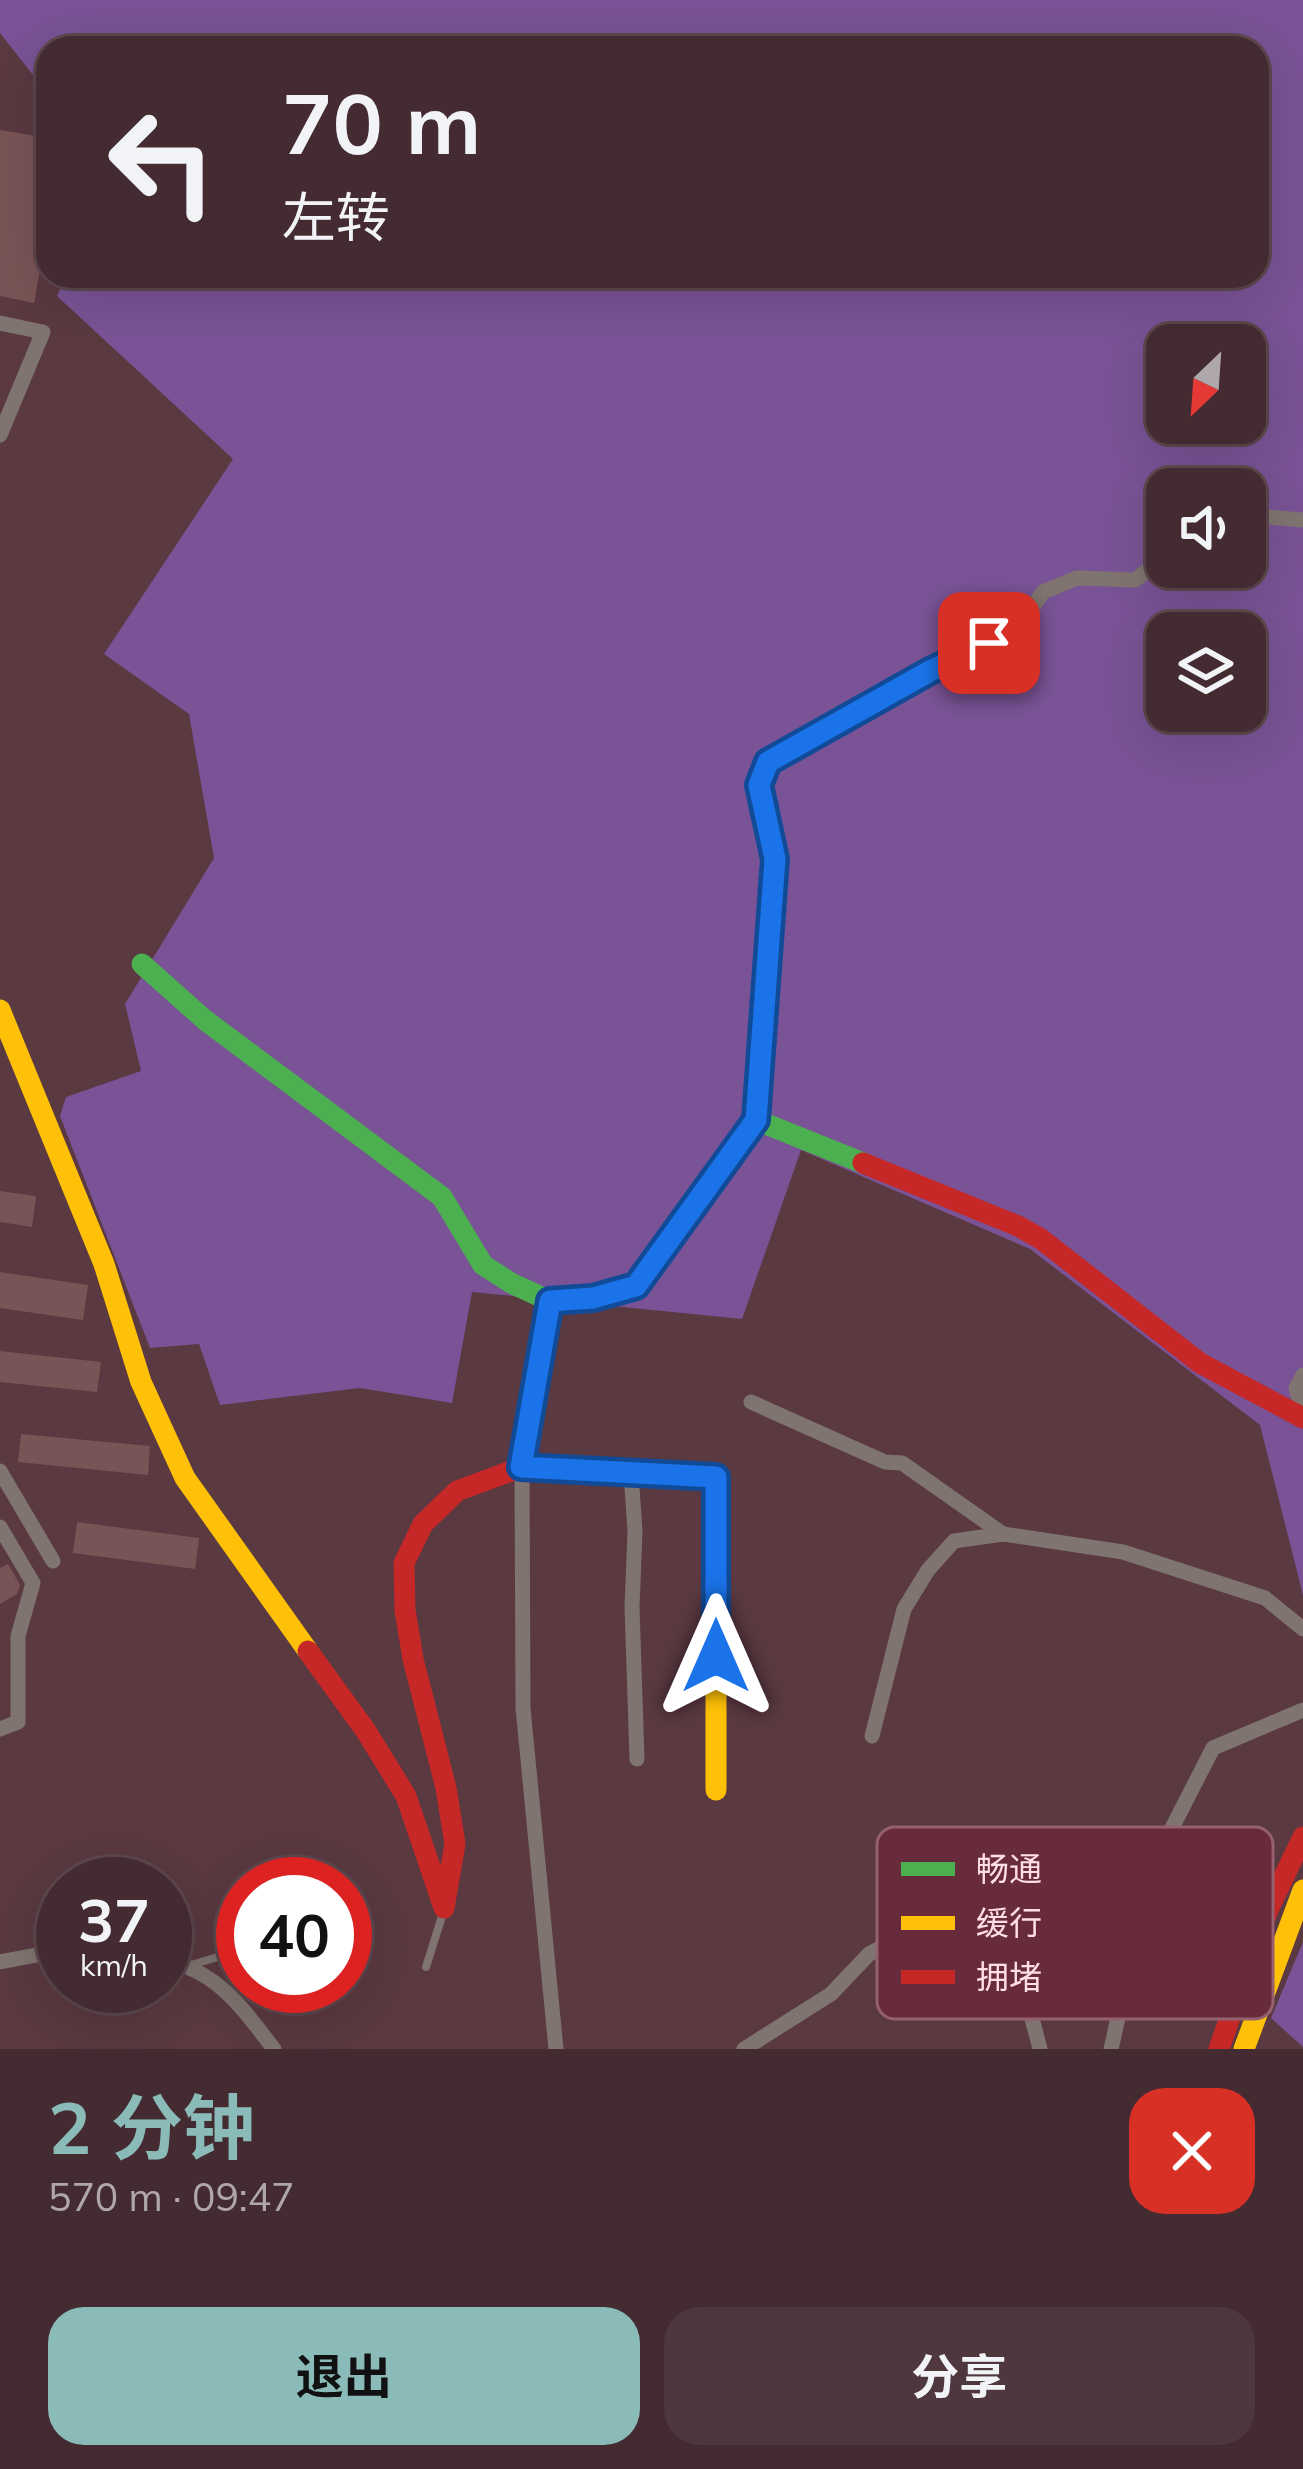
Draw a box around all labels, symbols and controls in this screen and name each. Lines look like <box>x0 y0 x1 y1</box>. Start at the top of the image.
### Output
text: 70 m <box>282 70 481 175</box>
icon: left <box>84 84 240 240</box>
text: 左转 <box>282 183 390 251</box>
north arrow <box>1146 324 1266 444</box>
map controls <box>1146 324 1266 732</box>
button: sound <box>1146 468 1266 588</box>
pin <box>938 592 1040 694</box>
icon: arrive <box>956 610 1022 676</box>
button: layers <box>1146 612 1266 732</box>
position arrow <box>653 1593 779 1719</box>
legend <box>877 1827 1273 2019</box>
text: 畅通 <box>976 1848 1042 1889</box>
speed limit sign: 40 <box>216 1857 372 2013</box>
text: 37 <box>78 1882 150 1957</box>
text: 缓行 <box>976 1902 1042 1943</box>
text: km/h <box>80 1946 148 1984</box>
text: 拥堵 <box>976 1956 1042 1997</box>
text: 2 分钟 <box>48 2082 255 2172</box>
button: close <box>1129 2088 1255 2214</box>
text: 570 m · 09:47 <box>48 2172 294 2221</box>
button: 退出 <box>48 2307 640 2445</box>
button: 分享 <box>664 2307 1255 2445</box>

